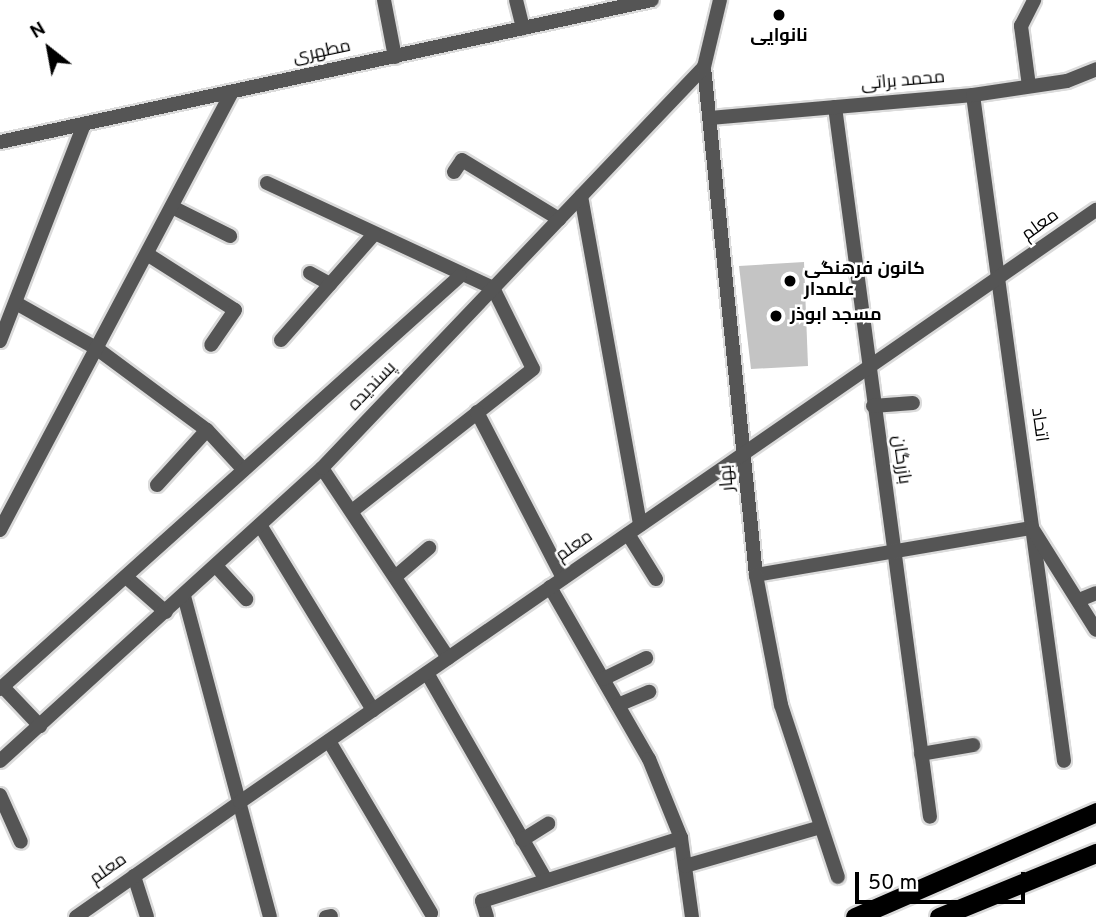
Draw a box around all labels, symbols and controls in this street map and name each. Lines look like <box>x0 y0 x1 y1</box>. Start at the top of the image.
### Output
marker: نانوایی <box>771 7 787 23</box>
north arrow <box>14 14 84 84</box>
text: N <box>26 17 50 45</box>
place label: نانوایی <box>750 26 808 48</box>
street label: مطهری <box>291 36 353 70</box>
street label: محمد براتی <box>860 68 946 96</box>
street label: معلم <box>1018 205 1064 247</box>
place label: کانون فرهنگی علمدار <box>804 260 925 302</box>
marker: کانون فرهنگی علمدار <box>782 273 798 289</box>
place label: مسجد ابوذر <box>790 305 882 327</box>
marker: مسجد ابوذر <box>768 308 784 324</box>
street label: پسندیده <box>344 358 402 416</box>
street label: اتحاد <box>1025 406 1051 444</box>
street label: بازرگان <box>886 434 914 486</box>
street label: بهار <box>716 464 740 492</box>
street label: معلم <box>552 527 598 567</box>
street label: معلم <box>86 850 132 890</box>
scale bar <box>858 858 1028 902</box>
text: 50 m <box>868 870 917 897</box>

